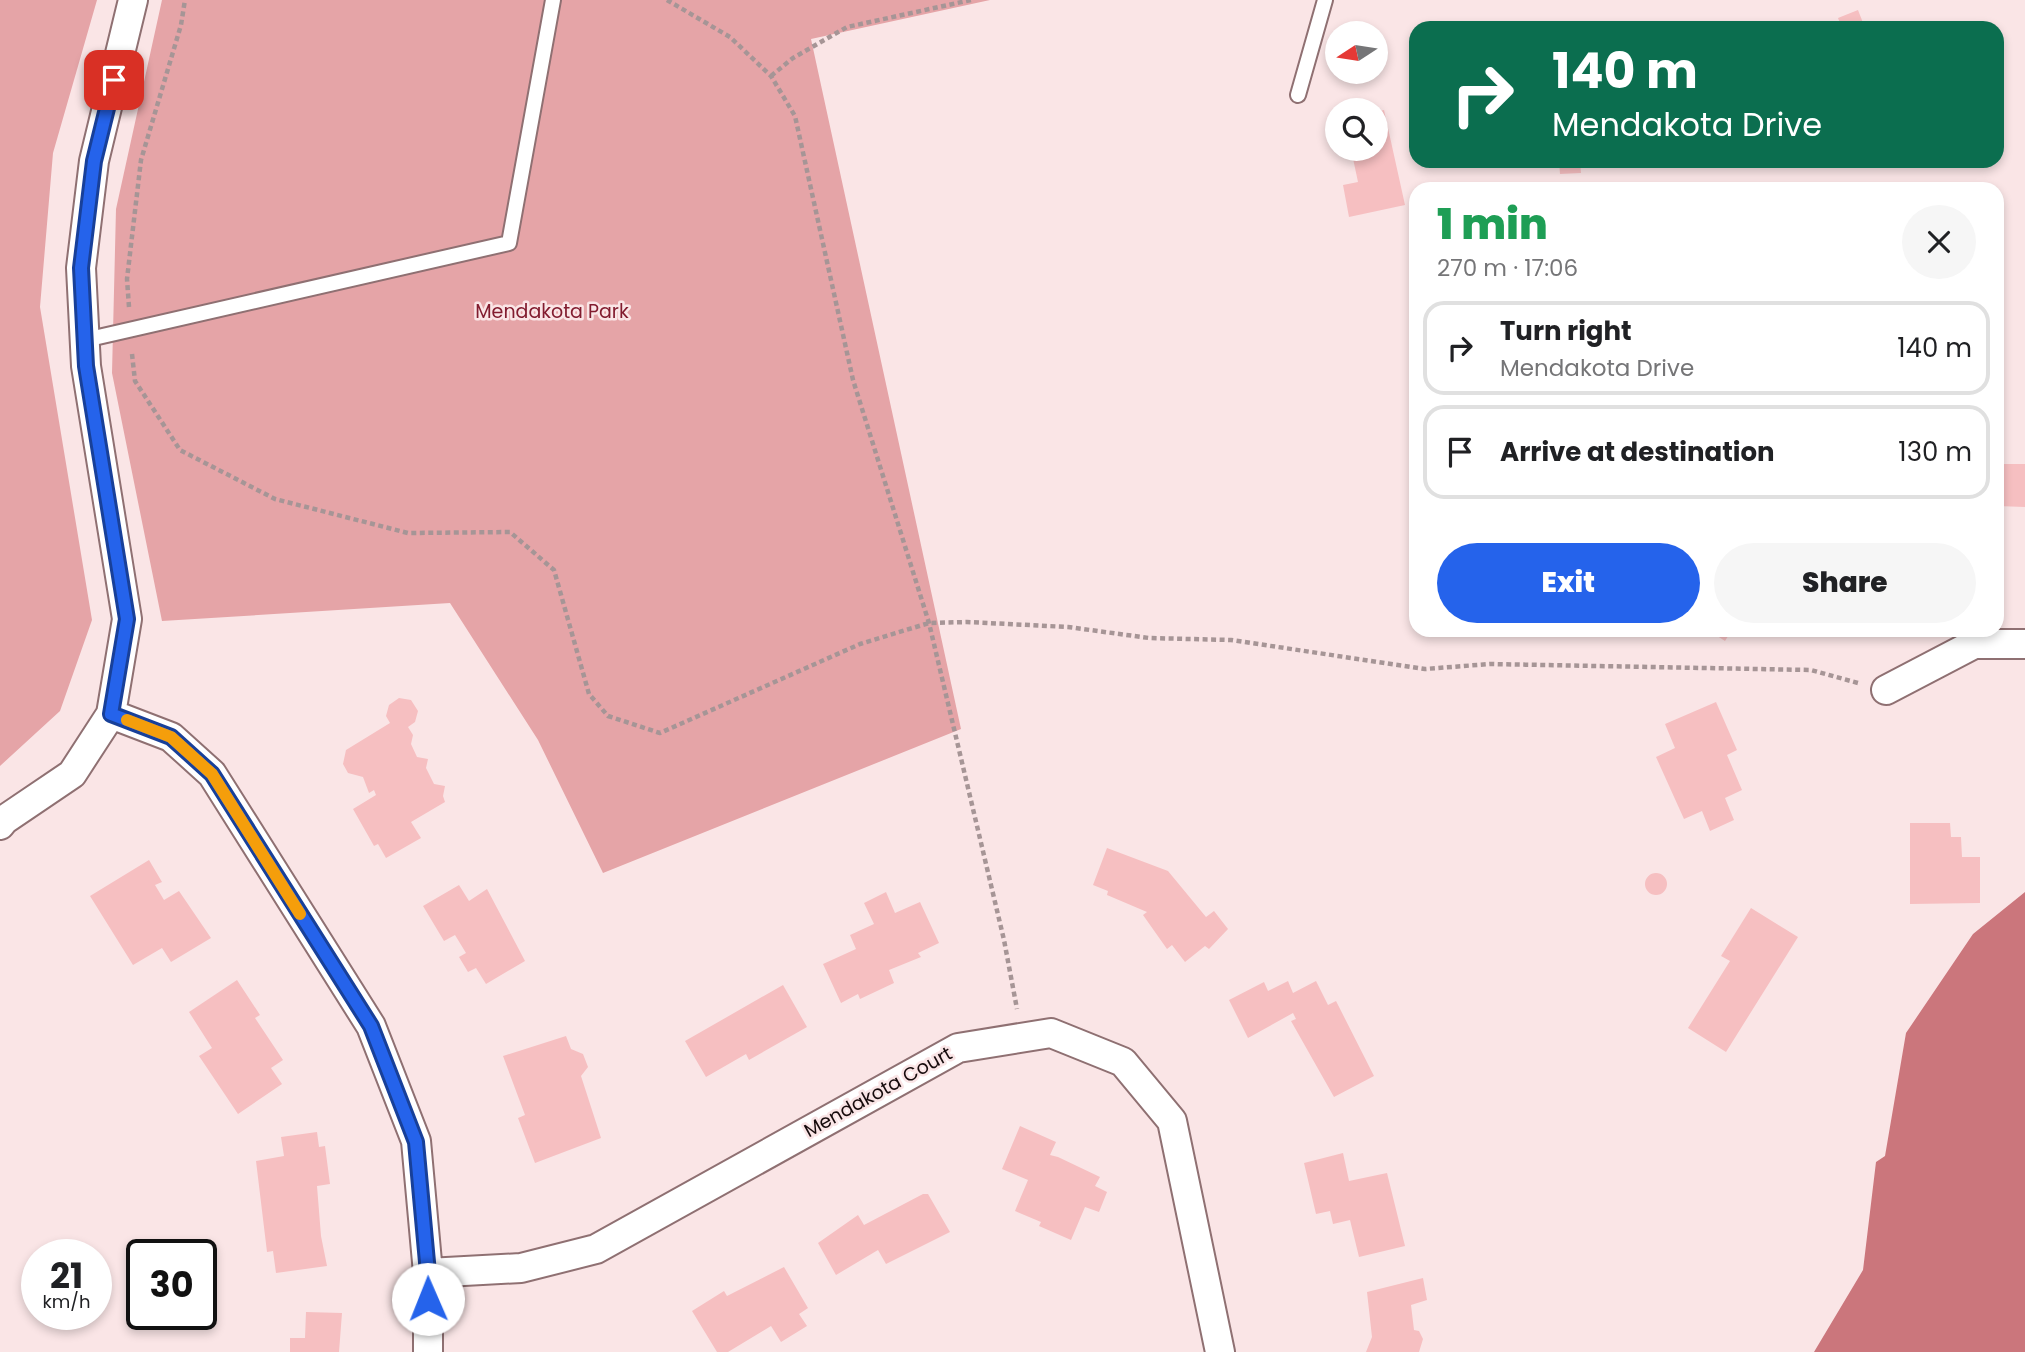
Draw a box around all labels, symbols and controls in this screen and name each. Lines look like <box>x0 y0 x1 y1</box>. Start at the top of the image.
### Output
north arrow <box>1325 21 1388 84</box>
map controls <box>1325 21 1388 161</box>
text: 140 m <box>1552 37 1698 105</box>
icon: right <box>1437 49 1528 140</box>
pin <box>84 50 144 110</box>
icon: arrive <box>95 61 133 99</box>
button: search <box>1325 98 1388 161</box>
text: Mendakota Drive <box>1552 102 1822 147</box>
text: 1 min <box>1437 195 1548 254</box>
button: close <box>1902 205 1976 279</box>
text: 270 m · 17:06 <box>1437 252 1578 284</box>
park label: Mendakota Park <box>475 298 629 325</box>
text: Turn right <box>1500 313 1632 349</box>
icon: right <box>1441 329 1479 367</box>
text: 140 m <box>1897 330 1972 366</box>
text: Mendakota Drive <box>1500 352 1694 384</box>
icon: arrive <box>1441 433 1479 471</box>
text: Arrive at destination <box>1500 434 1775 470</box>
text: 130 m <box>1898 434 1972 470</box>
button: Exit <box>1437 543 1700 623</box>
button: Share <box>1714 543 1976 623</box>
street label: Mendakota Court <box>799 1040 957 1144</box>
speed limit sign: 30 <box>126 1239 217 1330</box>
text: 21 <box>50 1251 83 1300</box>
position arrow <box>391 1262 465 1336</box>
text: km/h <box>43 1289 90 1314</box>

